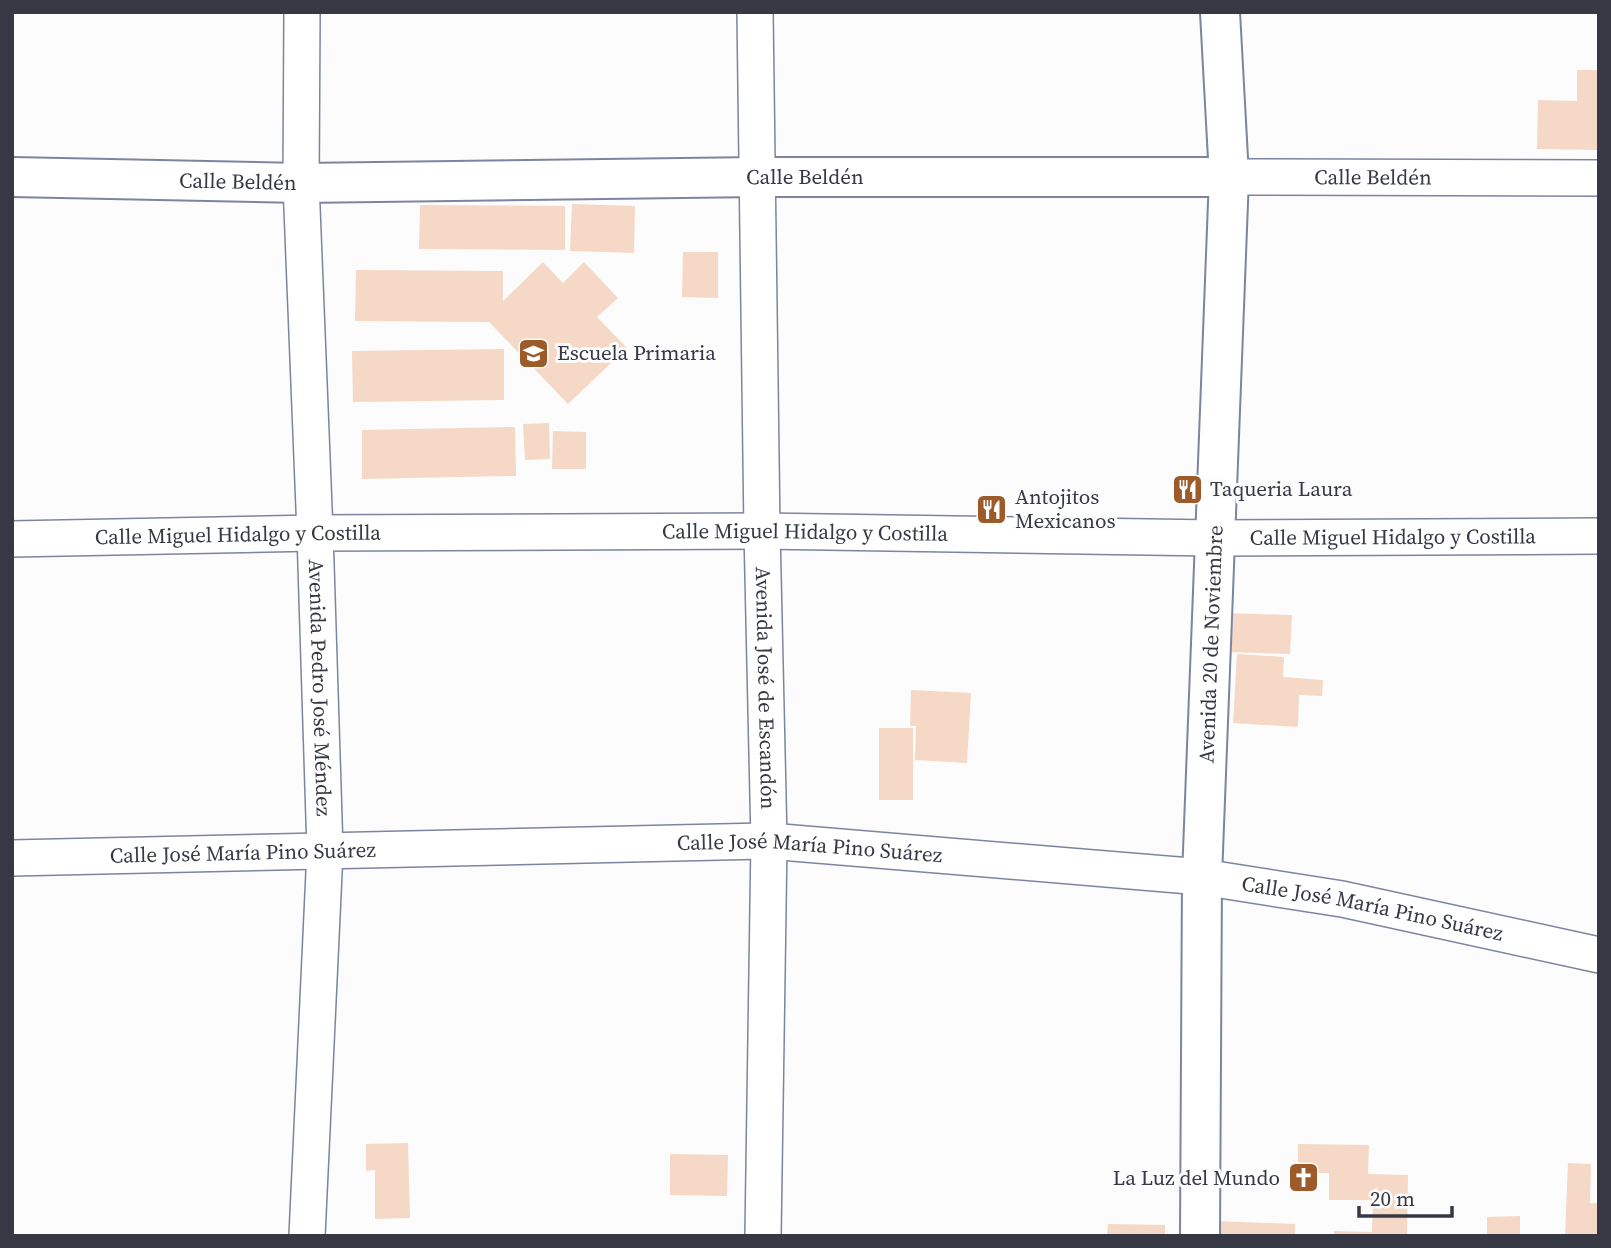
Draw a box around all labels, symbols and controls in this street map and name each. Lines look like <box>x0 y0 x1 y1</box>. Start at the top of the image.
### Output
street label: Calle Beldén <box>746 162 864 191</box>
street label: Calle Beldén <box>1314 162 1432 192</box>
street label: Calle Beldén <box>179 165 297 197</box>
school or university icon: Escuela Primaria <box>517 336 551 370</box>
place label: Escuela Primaria <box>557 338 716 367</box>
restaurant icon: Taqueria Laura <box>1170 472 1204 506</box>
place label: Taqueria Laura <box>1210 474 1353 503</box>
place label: Antojitos Mexicanos <box>1015 482 1116 535</box>
restaurant icon: Antojitos Mexicanos <box>975 492 1009 526</box>
street label: Calle Miguel Hidalgo y Costilla <box>662 516 948 548</box>
street label: Calle Miguel Hidalgo y Costilla <box>95 518 381 551</box>
street label: Calle Miguel Hidalgo y Costilla <box>1250 521 1536 552</box>
street label: Avenida 20 de Noviembre <box>1191 525 1230 764</box>
street label: Avenida Pedro José Méndez <box>302 558 339 817</box>
street label: Avenida José de Escandón <box>749 566 783 810</box>
street label: Calle José María Pino Suárez <box>676 826 944 869</box>
street label: Calle José María Pino Suárez <box>110 835 377 870</box>
street label: Calle José María Pino Suárez <box>1240 868 1506 948</box>
church icon: La Luz del Mundo <box>1286 1161 1320 1195</box>
place label: La Luz del Mundo <box>1113 1163 1280 1192</box>
scale bar <box>1359 1174 1452 1218</box>
text: 20 m <box>1370 1184 1415 1213</box>

